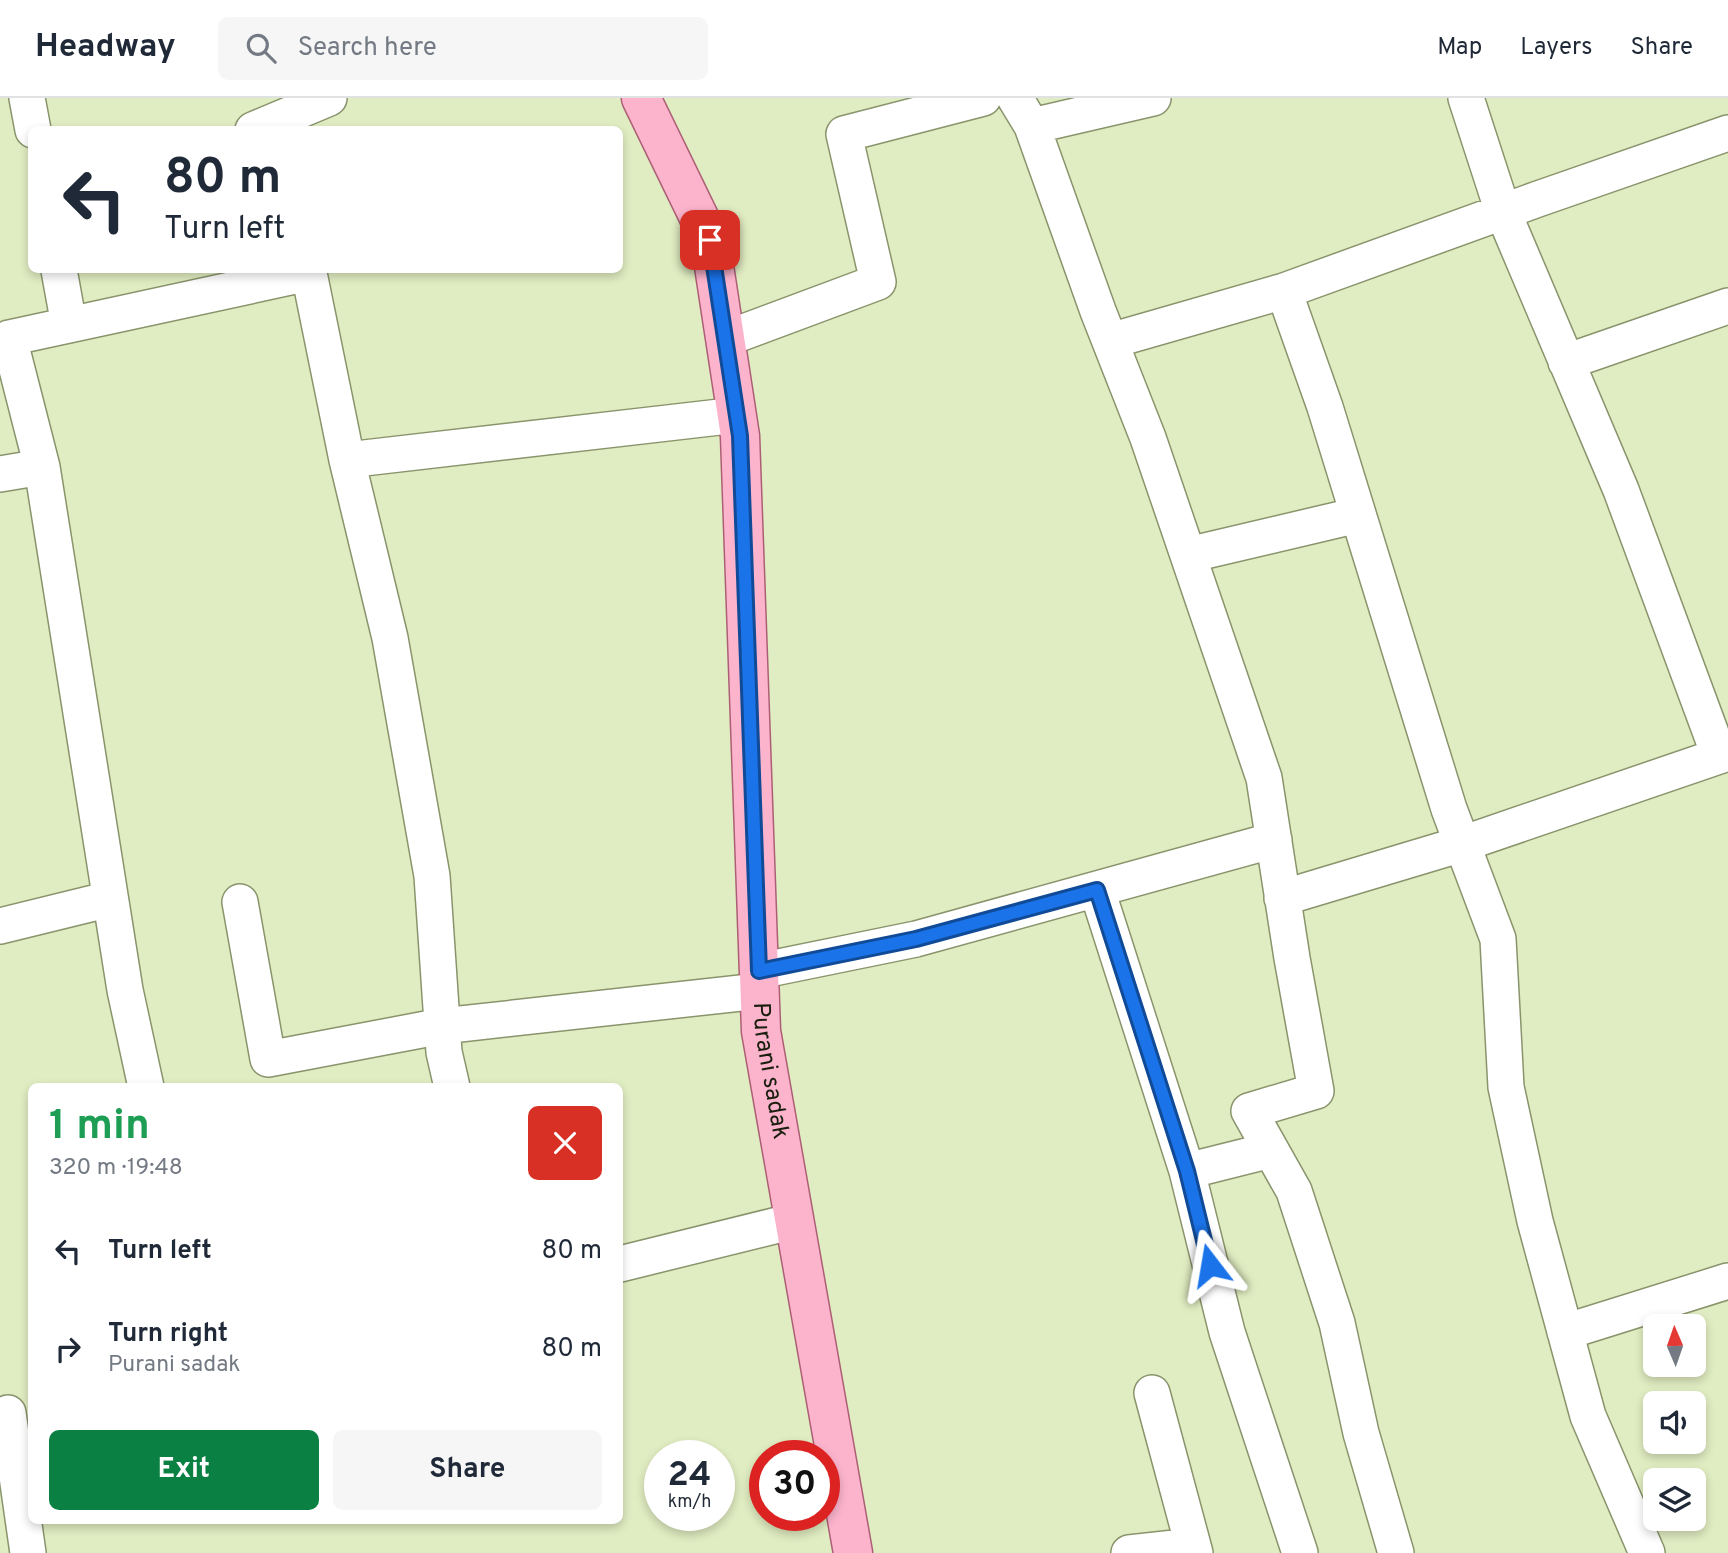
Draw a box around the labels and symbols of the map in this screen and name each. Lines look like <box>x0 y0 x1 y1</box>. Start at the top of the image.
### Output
pin <box>680 210 740 270</box>
street label: Purani sadak <box>745 1002 795 1142</box>
position arrow <box>1173 1228 1247 1302</box>
north arrow <box>1643 1314 1706 1377</box>
speed limit sign: 30 <box>749 1440 840 1531</box>

